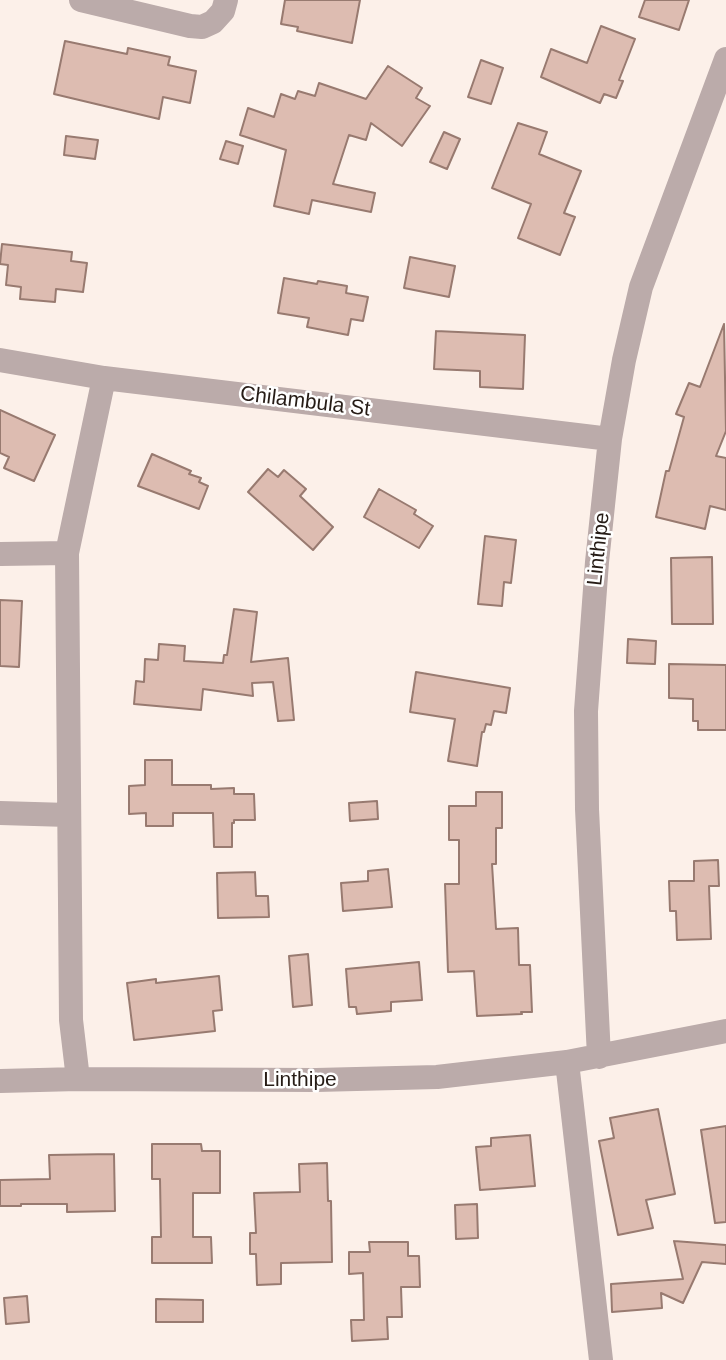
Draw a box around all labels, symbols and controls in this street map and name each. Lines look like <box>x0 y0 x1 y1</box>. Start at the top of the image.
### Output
street label: Chilambula St <box>239 382 371 422</box>
street label: Linthipe <box>583 511 615 587</box>
street label: Linthipe <box>263 1067 337 1093</box>

